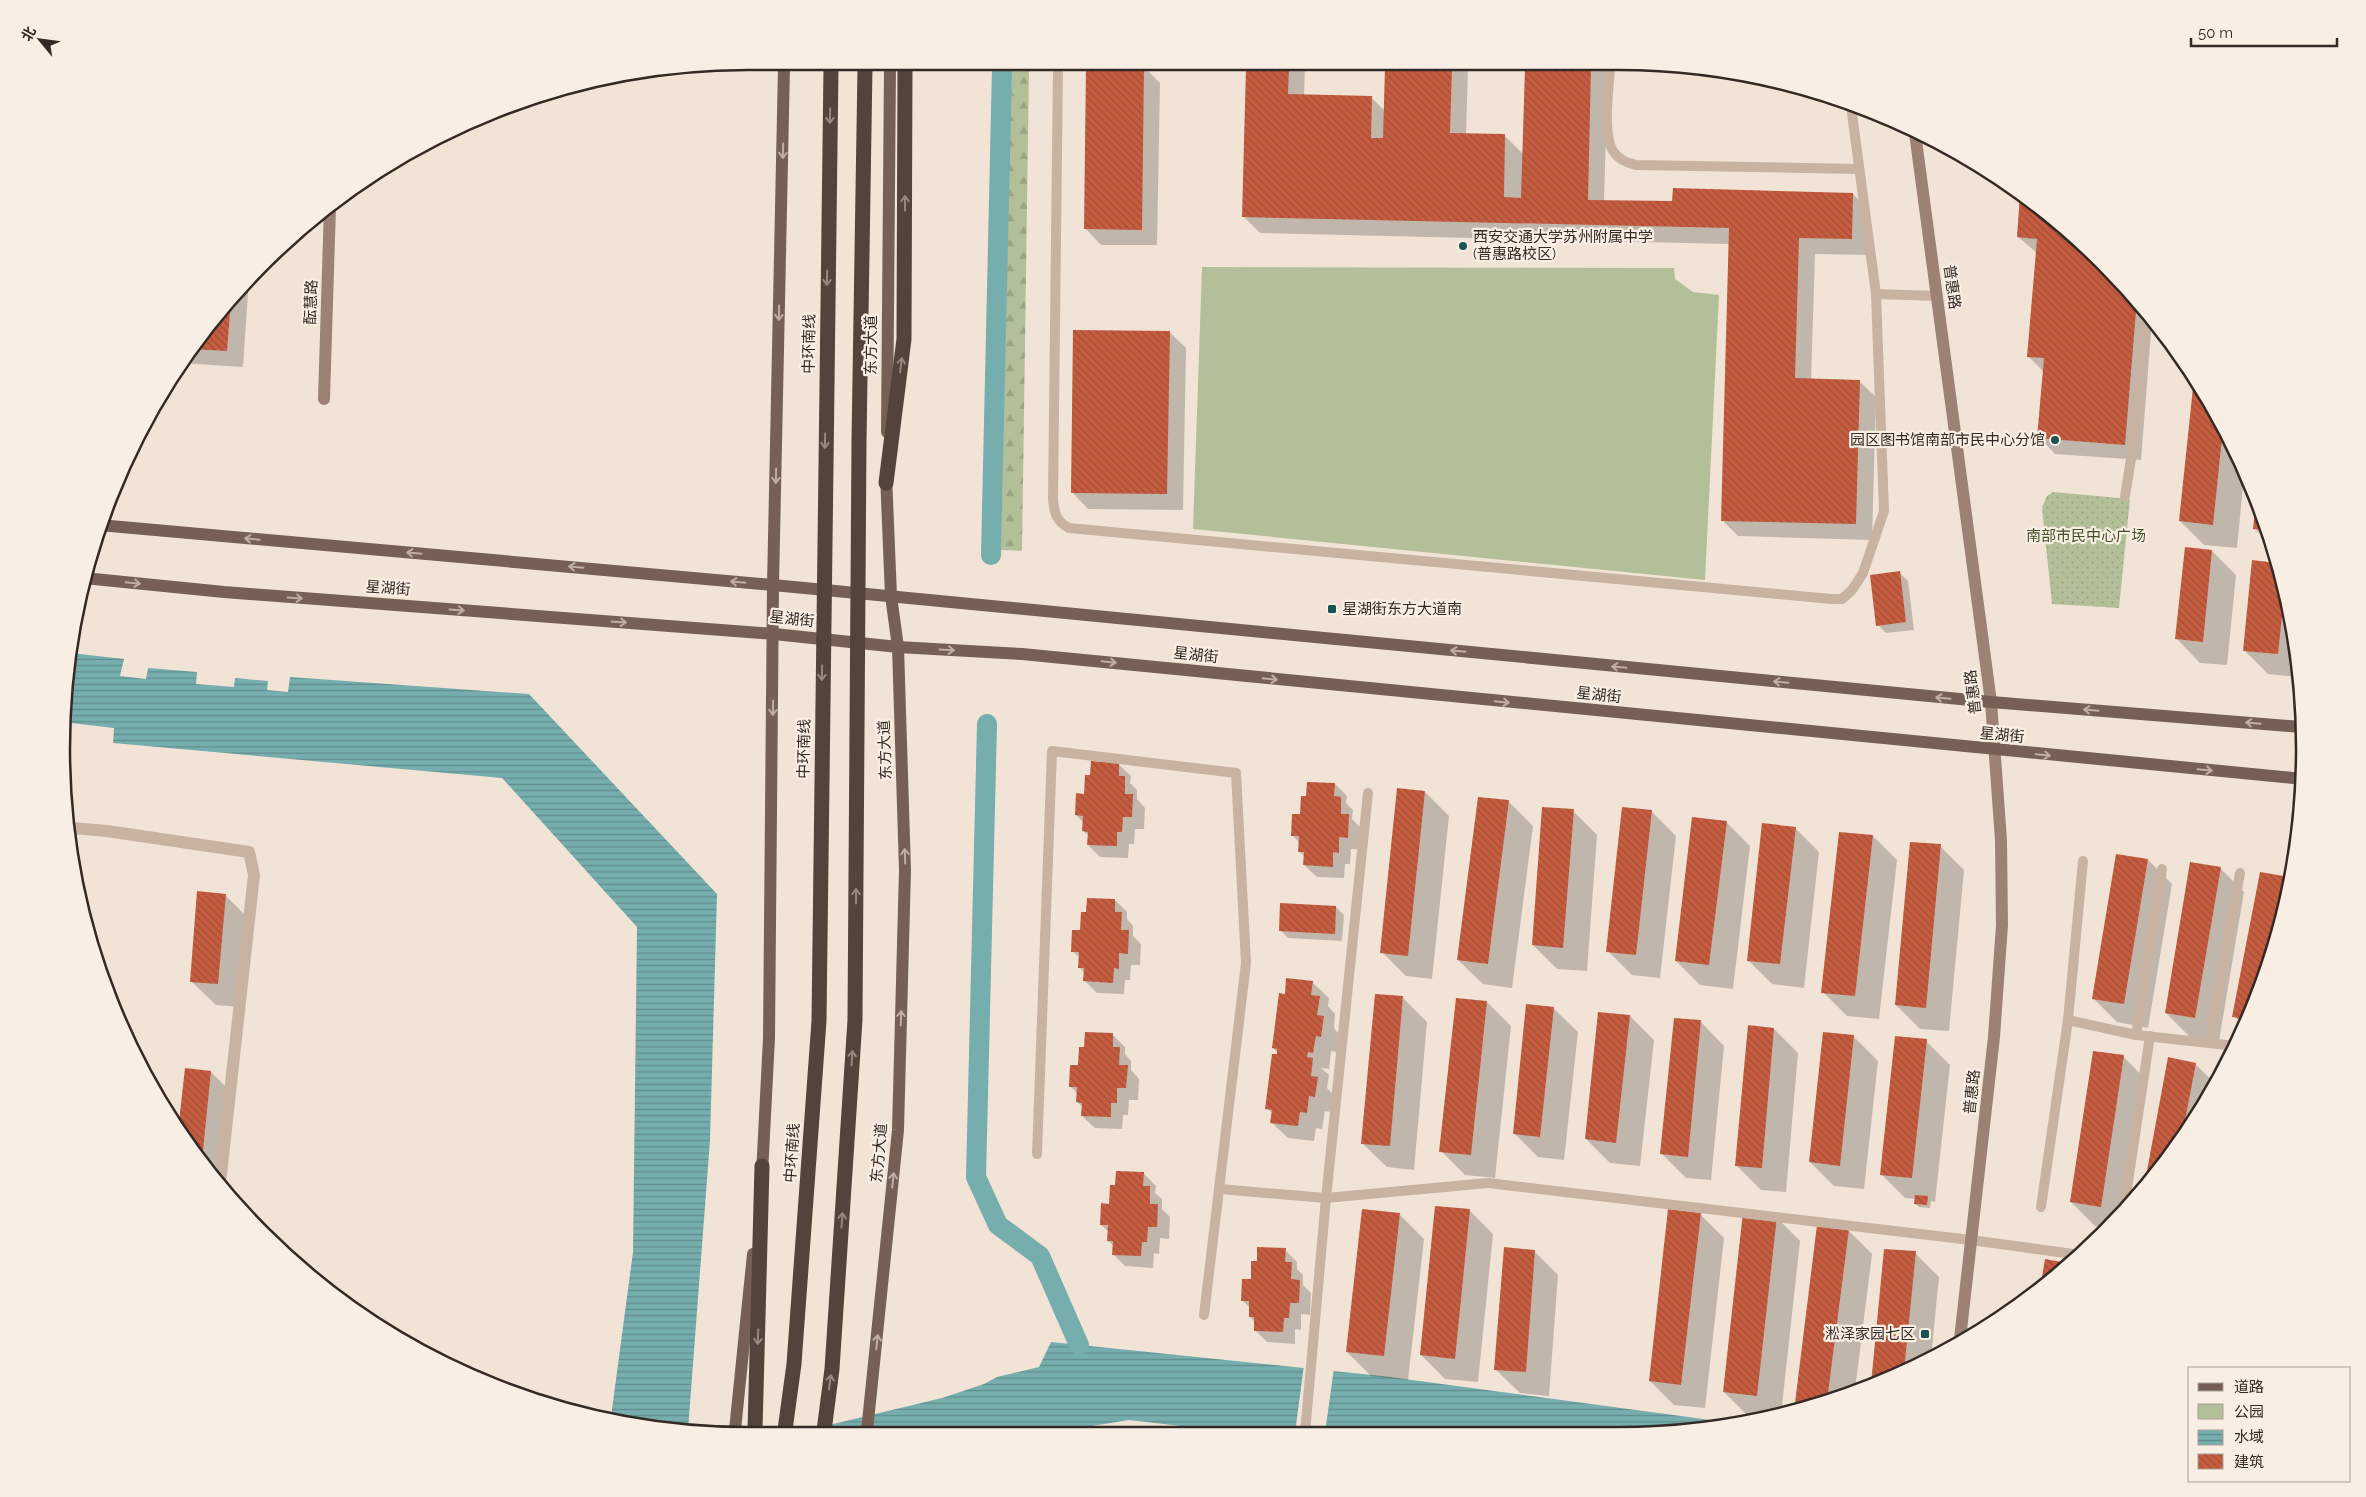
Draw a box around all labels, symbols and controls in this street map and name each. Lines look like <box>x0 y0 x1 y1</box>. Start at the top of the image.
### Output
north arrow <box>15 15 65 65</box>
scale bar <box>2191 15 2337 47</box>
text: 北 <box>18 24 39 44</box>
text: 50 m <box>2198 24 2233 42</box>
one-way arrow <box>825 108 835 124</box>
one-way arrow <box>778 143 787 159</box>
one-way arrow <box>900 195 910 212</box>
place label: 西安交通大学苏州附属中学 (普惠路校区) <box>1473 228 1653 263</box>
marker: 西安交通大学苏州附属中学 (普惠路校区) <box>1457 240 1469 252</box>
street label: 普惠路 <box>1940 263 1964 311</box>
one-way arrow <box>822 270 832 286</box>
street label: 酝慧路 <box>301 279 321 325</box>
one-way arrow <box>774 305 784 321</box>
street label: 中环南线 <box>799 314 819 374</box>
street label: 东方大道 <box>862 315 880 375</box>
one-way arrow <box>896 357 906 373</box>
place label: 园区图书馆南部市民中心分馆 <box>1850 431 2045 449</box>
one-way arrow <box>820 433 829 449</box>
marker: 园区图书馆南部市民中心分馆 <box>2049 434 2061 446</box>
one-way arrow <box>771 468 780 484</box>
park label: 南部市民中心广场 <box>2026 527 2146 545</box>
one-way arrow <box>245 534 261 543</box>
one-way arrow <box>406 548 422 558</box>
one-way arrow <box>568 563 584 572</box>
street label: 星湖街 <box>365 577 411 599</box>
one-way arrow <box>730 577 746 587</box>
one-way arrow <box>125 578 141 588</box>
one-way arrow <box>286 593 302 602</box>
place label: 星湖街东方大道南 <box>1342 600 1462 618</box>
marker: 星湖街东方大道南 <box>1326 603 1338 615</box>
one-way arrow <box>448 605 464 614</box>
street label: 星湖街 <box>769 608 815 630</box>
one-way arrow <box>610 617 626 627</box>
street label: 星湖街 <box>1173 644 1219 666</box>
one-way arrow <box>938 645 954 654</box>
one-way arrow <box>1450 646 1466 656</box>
one-way arrow <box>1100 658 1116 667</box>
one-way arrow <box>1612 662 1628 671</box>
one-way arrow <box>817 665 827 681</box>
street label: 普惠路 <box>1961 669 1985 715</box>
one-way arrow <box>1262 674 1278 683</box>
one-way arrow <box>1773 677 1789 687</box>
street label: 星湖街 <box>1576 684 1622 706</box>
one-way arrow <box>1935 693 1951 703</box>
one-way arrow <box>1493 697 1509 706</box>
one-way arrow <box>768 700 778 716</box>
one-way arrow <box>2083 706 2099 715</box>
street label: 中环南线 <box>794 719 814 779</box>
one-way arrow <box>2245 719 2261 728</box>
street label: 东方大道 <box>875 720 895 780</box>
street label: 星湖街 <box>1979 724 2025 746</box>
one-way arrow <box>2035 750 2051 760</box>
one-way arrow <box>2197 765 2213 775</box>
one-way arrow <box>900 848 909 864</box>
one-way arrow <box>851 888 861 904</box>
one-way arrow <box>896 1010 906 1026</box>
one-way arrow <box>848 1050 857 1066</box>
street label: 普惠路 <box>1961 1069 1983 1115</box>
street label: 中环南线 <box>781 1122 803 1184</box>
street label: 东方大道 <box>867 1122 891 1184</box>
one-way arrow <box>888 1172 897 1188</box>
one-way arrow <box>837 1213 846 1229</box>
place label: 淞泽家园七区 <box>1825 1325 1915 1343</box>
marker: 淞泽家园七区 <box>1919 1328 1931 1340</box>
one-way arrow <box>753 1329 762 1345</box>
one-way arrow <box>872 1334 881 1350</box>
legend <box>2188 1367 2351 1482</box>
one-way arrow <box>826 1375 836 1391</box>
text: 道路 <box>2234 1378 2264 1396</box>
text: 公园 <box>2234 1403 2264 1421</box>
text: 水域 <box>2234 1428 2264 1446</box>
text: 建筑 <box>2234 1453 2264 1471</box>

